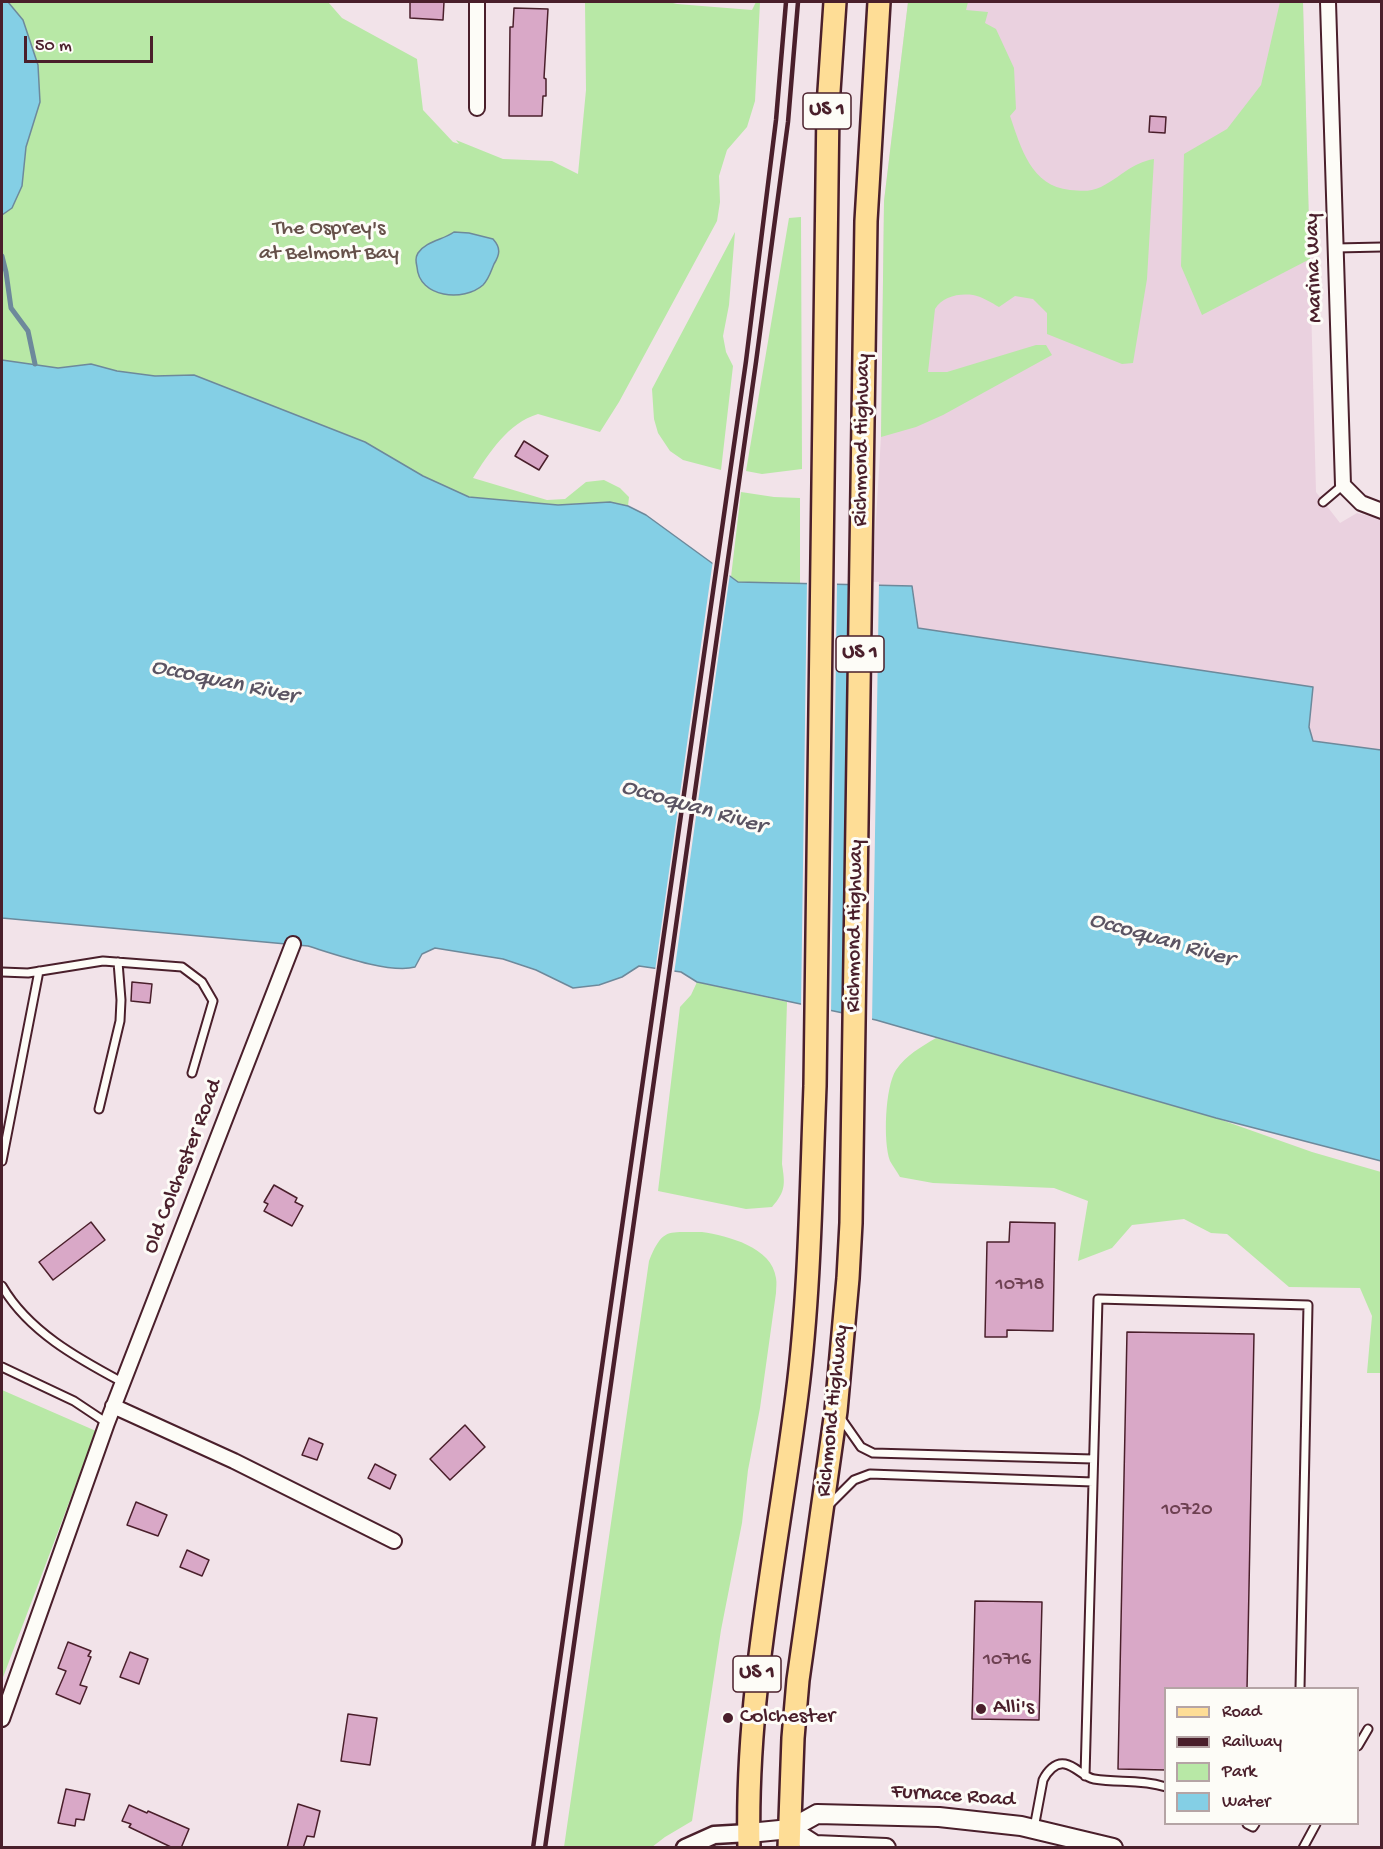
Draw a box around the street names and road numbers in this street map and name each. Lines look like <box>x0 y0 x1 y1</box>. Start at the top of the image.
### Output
road number: US 1 <box>803 93 851 129</box>
street label: Marina Way <box>1300 213 1330 323</box>
street label: Richmond Highway <box>848 353 878 527</box>
road number: US 1 <box>836 636 884 672</box>
street label: Richmond Highway <box>841 839 871 1013</box>
street label: Old Colchester Road <box>139 1076 229 1258</box>
street label: Richmond Highway <box>812 1324 856 1498</box>
road number: US 1 <box>733 1656 781 1692</box>
street label: Furnace Road <box>890 1780 1016 1814</box>

